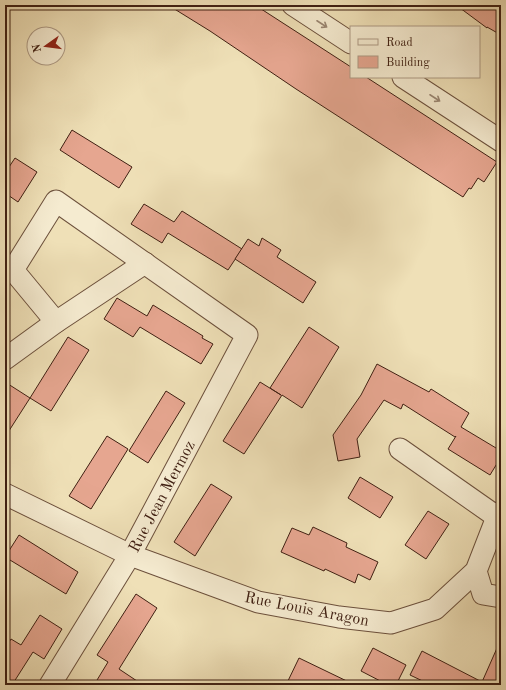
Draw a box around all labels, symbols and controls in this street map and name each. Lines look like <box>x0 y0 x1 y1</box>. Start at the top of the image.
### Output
one-way arrow <box>316 20 327 28</box>
north arrow <box>26 26 66 66</box>
legend <box>350 26 480 78</box>
text: Road <box>386 37 413 49</box>
text: N <box>31 42 44 53</box>
text: Building <box>386 57 430 69</box>
one-way arrow <box>430 94 441 103</box>
street label: Rue Jean Mermoz <box>127 438 199 555</box>
street label: Rue Louis Aragon <box>243 590 371 630</box>

